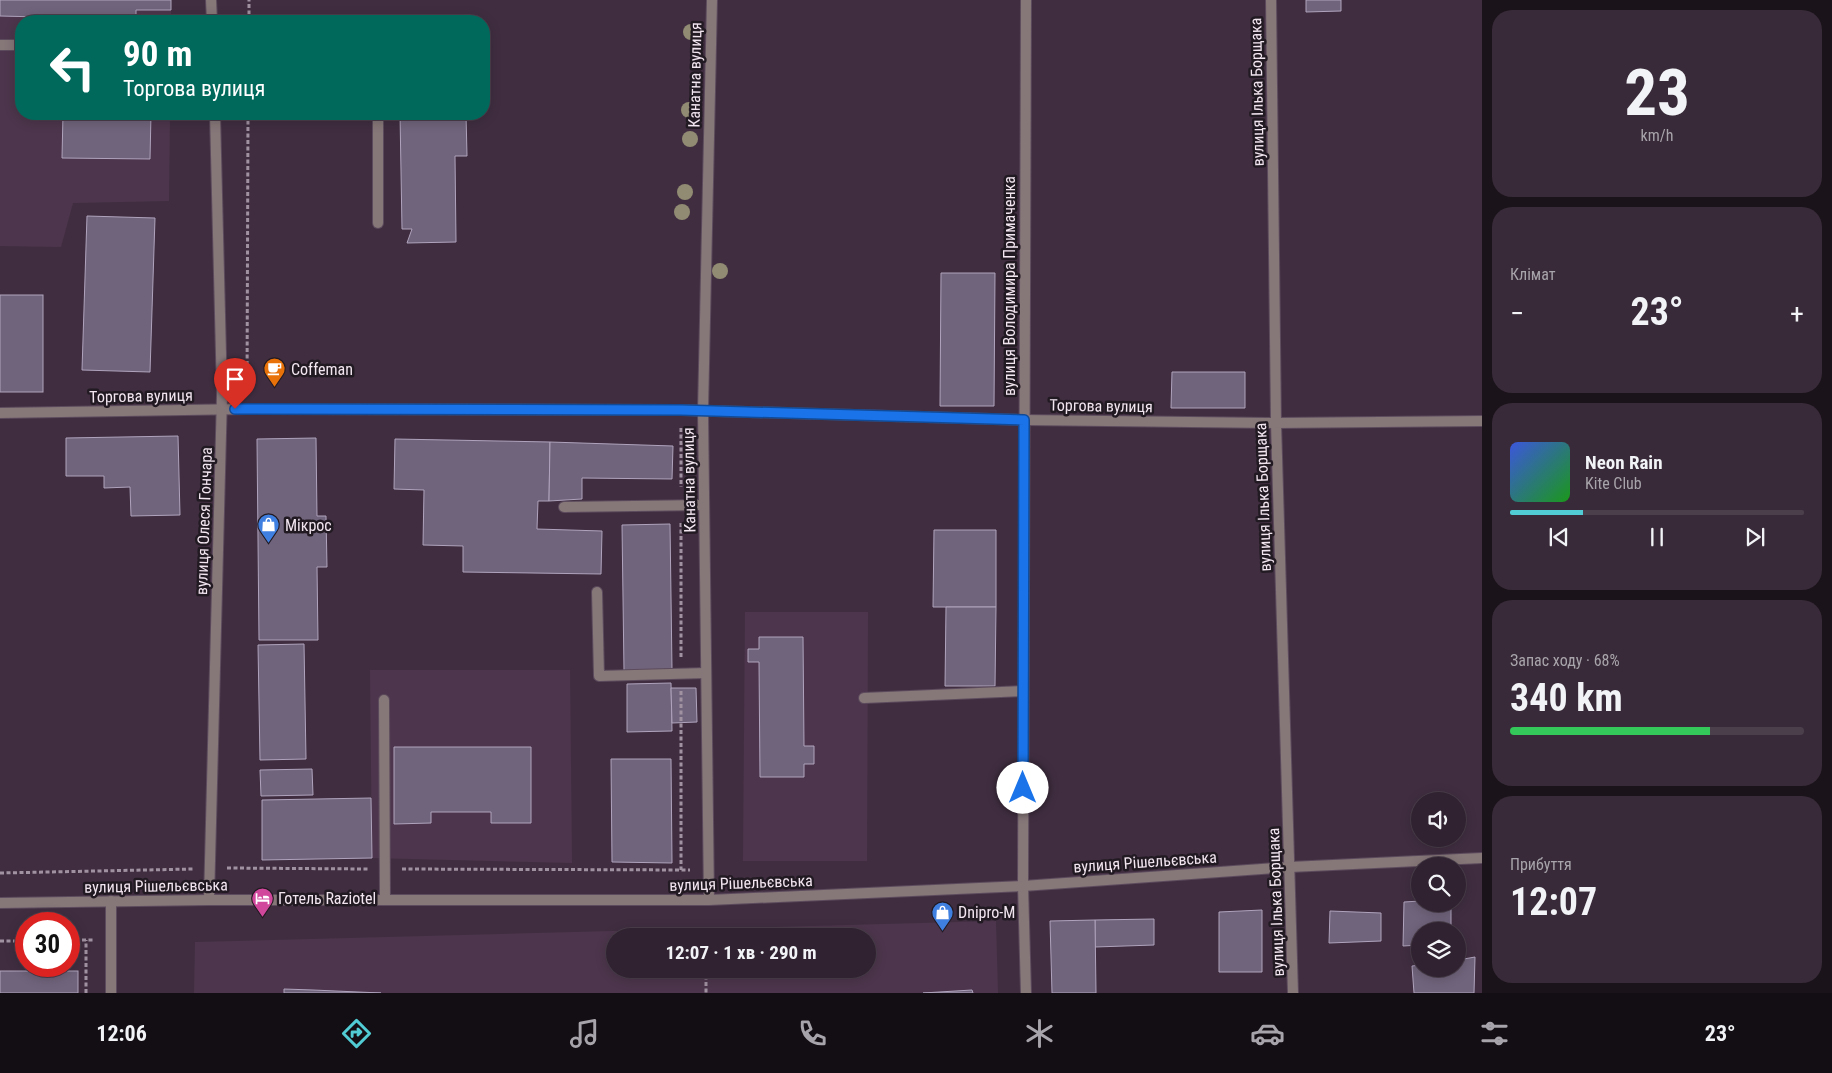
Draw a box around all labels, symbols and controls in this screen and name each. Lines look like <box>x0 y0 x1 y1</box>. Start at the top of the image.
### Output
street label: вулиця Ілька Борщака <box>1246 17 1268 167</box>
street label: Канатна вулиця <box>685 22 705 128</box>
text: 90 m <box>123 34 192 75</box>
icon: left <box>40 35 105 100</box>
text: 23 <box>1624 55 1690 131</box>
text: Торгова вулиця <box>123 76 265 101</box>
text: km/h <box>1641 126 1673 145</box>
street label: вулиця Володимира Примаченка <box>1000 176 1019 396</box>
text: Клімат <box>1510 265 1555 284</box>
text: 23° <box>1630 290 1684 334</box>
text: − <box>1510 297 1524 330</box>
text: + <box>1790 297 1804 330</box>
cafe icon: Coffeman <box>263 357 287 388</box>
pin <box>214 358 256 409</box>
place label: Coffeman <box>291 360 353 379</box>
icon: arrive <box>221 365 249 393</box>
street label: Торгова вулиця <box>89 386 193 406</box>
street label: Торгова вулиця <box>1049 396 1153 416</box>
street label: вулиця Ілька Борщака <box>1251 422 1275 572</box>
street label: Канатна вулиця <box>679 427 699 533</box>
street label: вулиця Олеся Гончара <box>192 447 216 595</box>
text: Neon Rain <box>1585 451 1663 474</box>
text: Kite Club <box>1585 474 1642 493</box>
shop icon: Мікрос <box>257 513 281 544</box>
place label: Мікрос <box>285 516 332 535</box>
icon: previous <box>1545 523 1573 551</box>
icon: pause <box>1643 523 1671 551</box>
icon: next <box>1741 523 1769 551</box>
text: Запас ходу · 68% <box>1510 651 1620 670</box>
text: 340 km <box>1510 676 1623 720</box>
position arrow <box>996 761 1048 813</box>
map controls <box>1411 792 1466 977</box>
button: sound <box>1411 792 1466 847</box>
street label: вулиця Ілька Борщака <box>1264 827 1288 977</box>
street label: вулиця Рішельєвська <box>1073 848 1217 876</box>
text: Прибуття <box>1510 855 1572 874</box>
button: search <box>1411 857 1466 912</box>
street label: вулиця Рішельєвська <box>669 871 813 895</box>
street label: вулиця Рішельєвська <box>84 875 228 897</box>
text: 12:07 <box>1510 880 1597 924</box>
hotel icon: Готель Raziotel <box>250 886 274 917</box>
place label: Готель Raziotel <box>278 889 376 908</box>
shop icon: Dnipro-M <box>930 900 954 931</box>
place label: Dnipro-M <box>958 903 1015 922</box>
speed limit sign: 30 <box>15 912 80 977</box>
button: layers <box>1411 922 1466 977</box>
text: 12:07 · 1 хв · 290 m <box>665 941 817 964</box>
icon: directions <box>339 1016 374 1051</box>
icon: music <box>567 1016 602 1051</box>
icon: phone <box>795 1016 830 1051</box>
icon: climate <box>1022 1016 1057 1051</box>
icon: car <box>1250 1016 1285 1051</box>
icon: filters <box>1477 1016 1512 1051</box>
text: 12:06 <box>96 1021 147 1046</box>
text: 23° <box>1705 1021 1736 1046</box>

